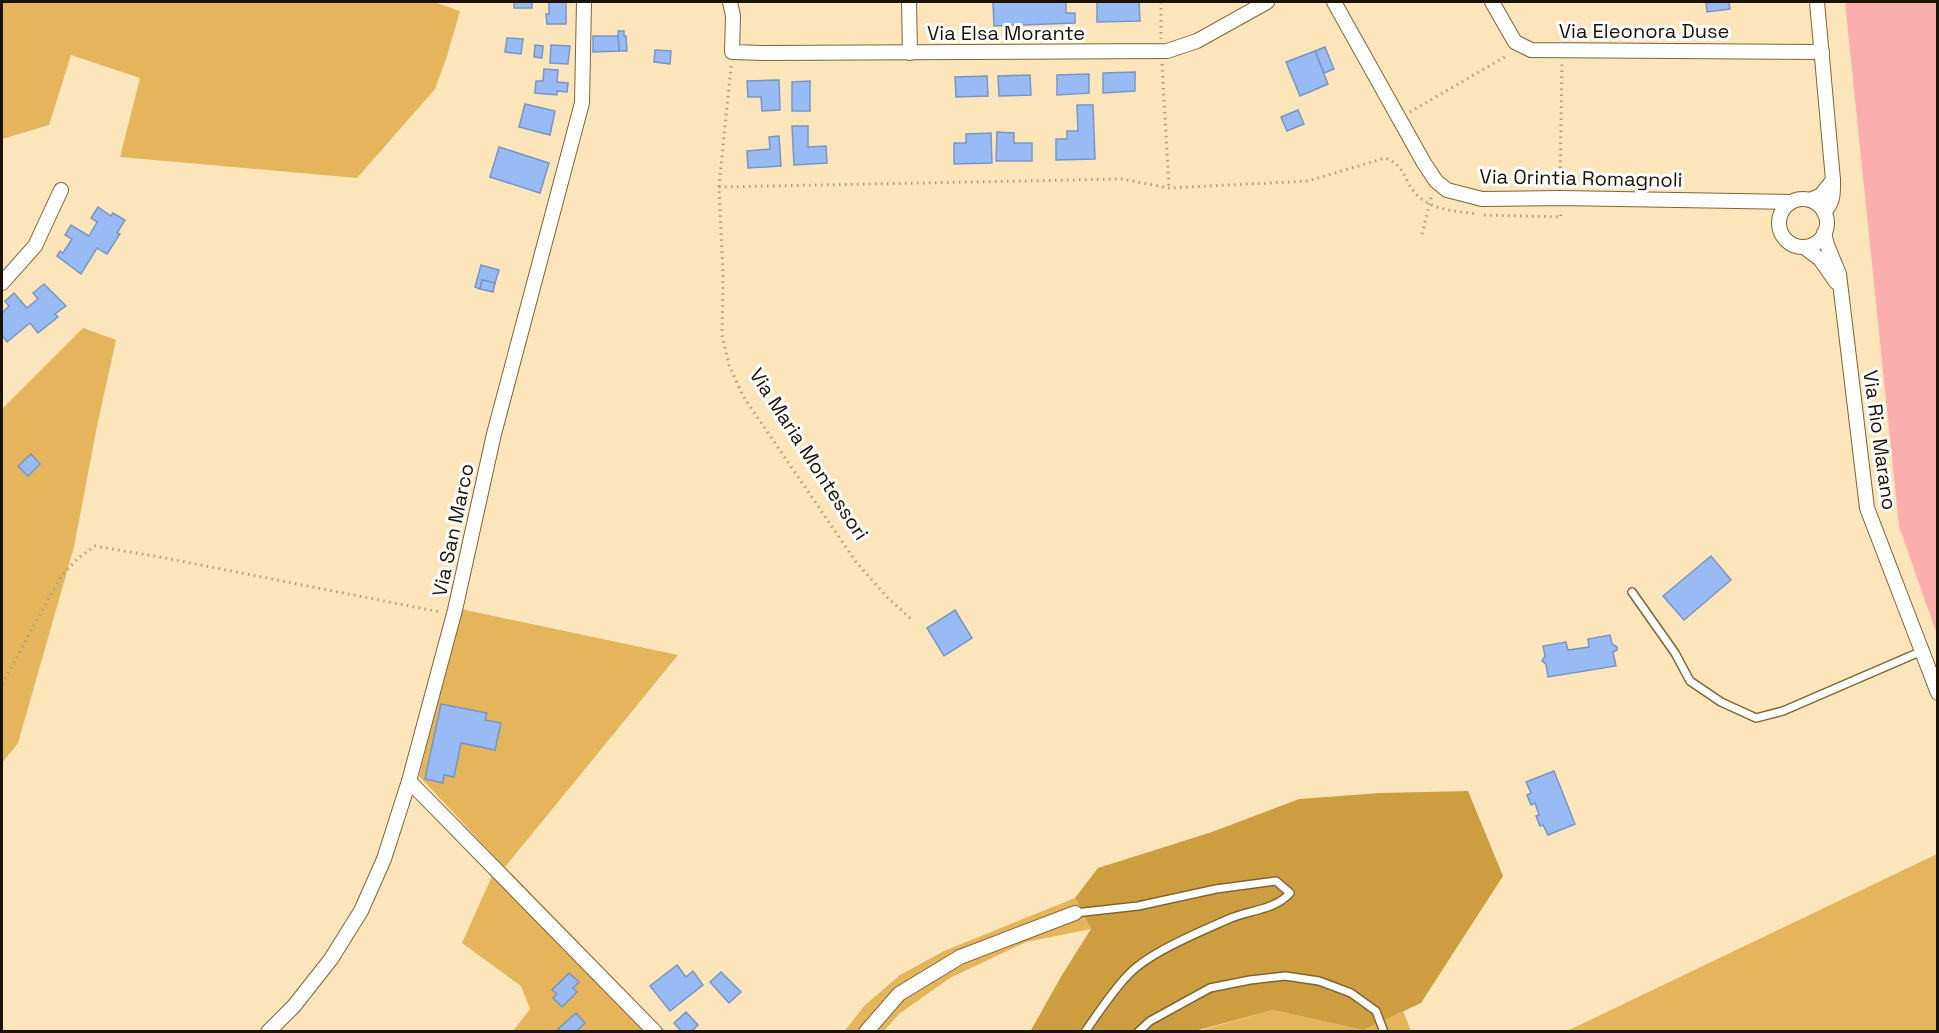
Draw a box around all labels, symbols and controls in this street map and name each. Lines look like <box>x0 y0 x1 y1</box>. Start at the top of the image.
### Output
street label: Via Eleonora Duse <box>1559 18 1729 44</box>
street label: Via Elsa Morante <box>927 20 1085 46</box>
street label: Via Orintia Romagnoli <box>1479 163 1683 193</box>
street label: Via Maria Montessori <box>744 363 874 545</box>
street label: Via Rio Marano <box>1857 368 1903 512</box>
street label: Via San Marco <box>426 461 480 599</box>

